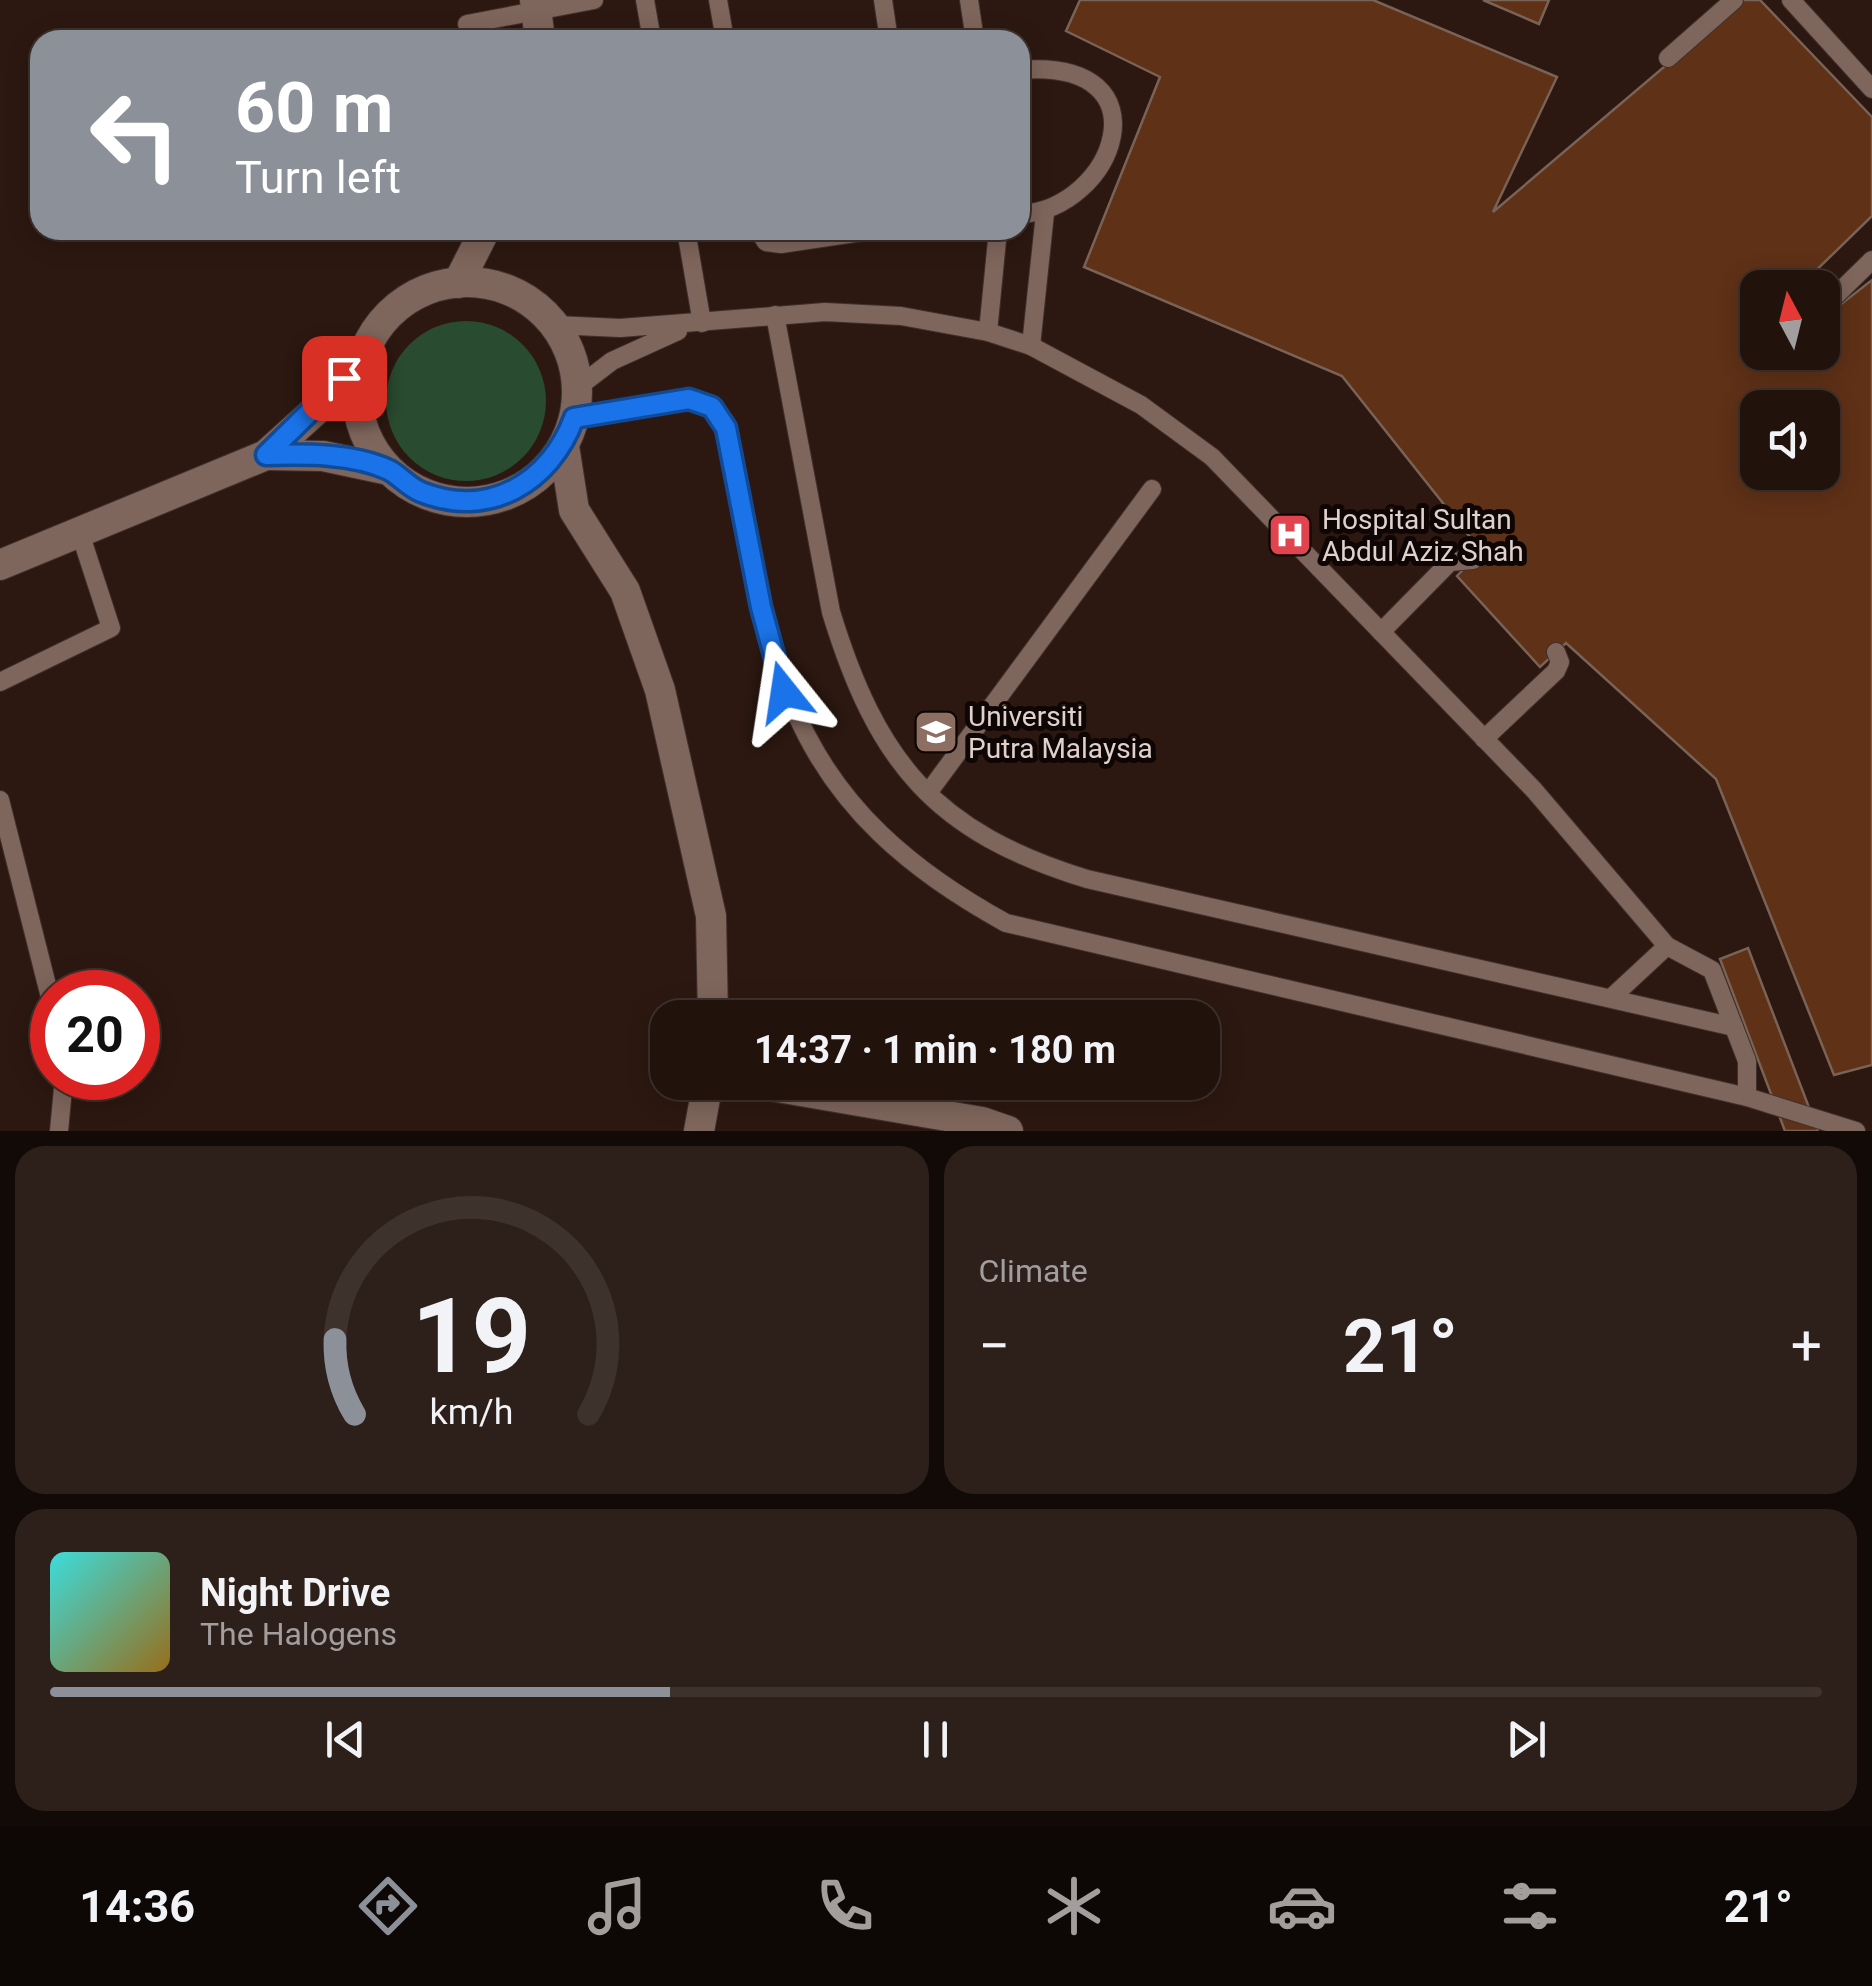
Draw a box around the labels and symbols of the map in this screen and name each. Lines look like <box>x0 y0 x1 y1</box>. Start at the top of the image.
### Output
north arrow <box>1740 270 1840 370</box>
pin <box>302 336 387 421</box>
place label: Hospital Sultan Abdul Aziz Shah <box>1322 503 1524 568</box>
hospital icon: Hospital Sultan Abdul Aziz Shah <box>1267 512 1313 558</box>
position arrow <box>732 640 836 744</box>
place label: Universiti Putra Malaysia <box>968 700 1153 765</box>
school or university icon: Universiti Putra Malaysia <box>913 709 959 755</box>
speed limit sign: 20 <box>30 970 160 1100</box>

